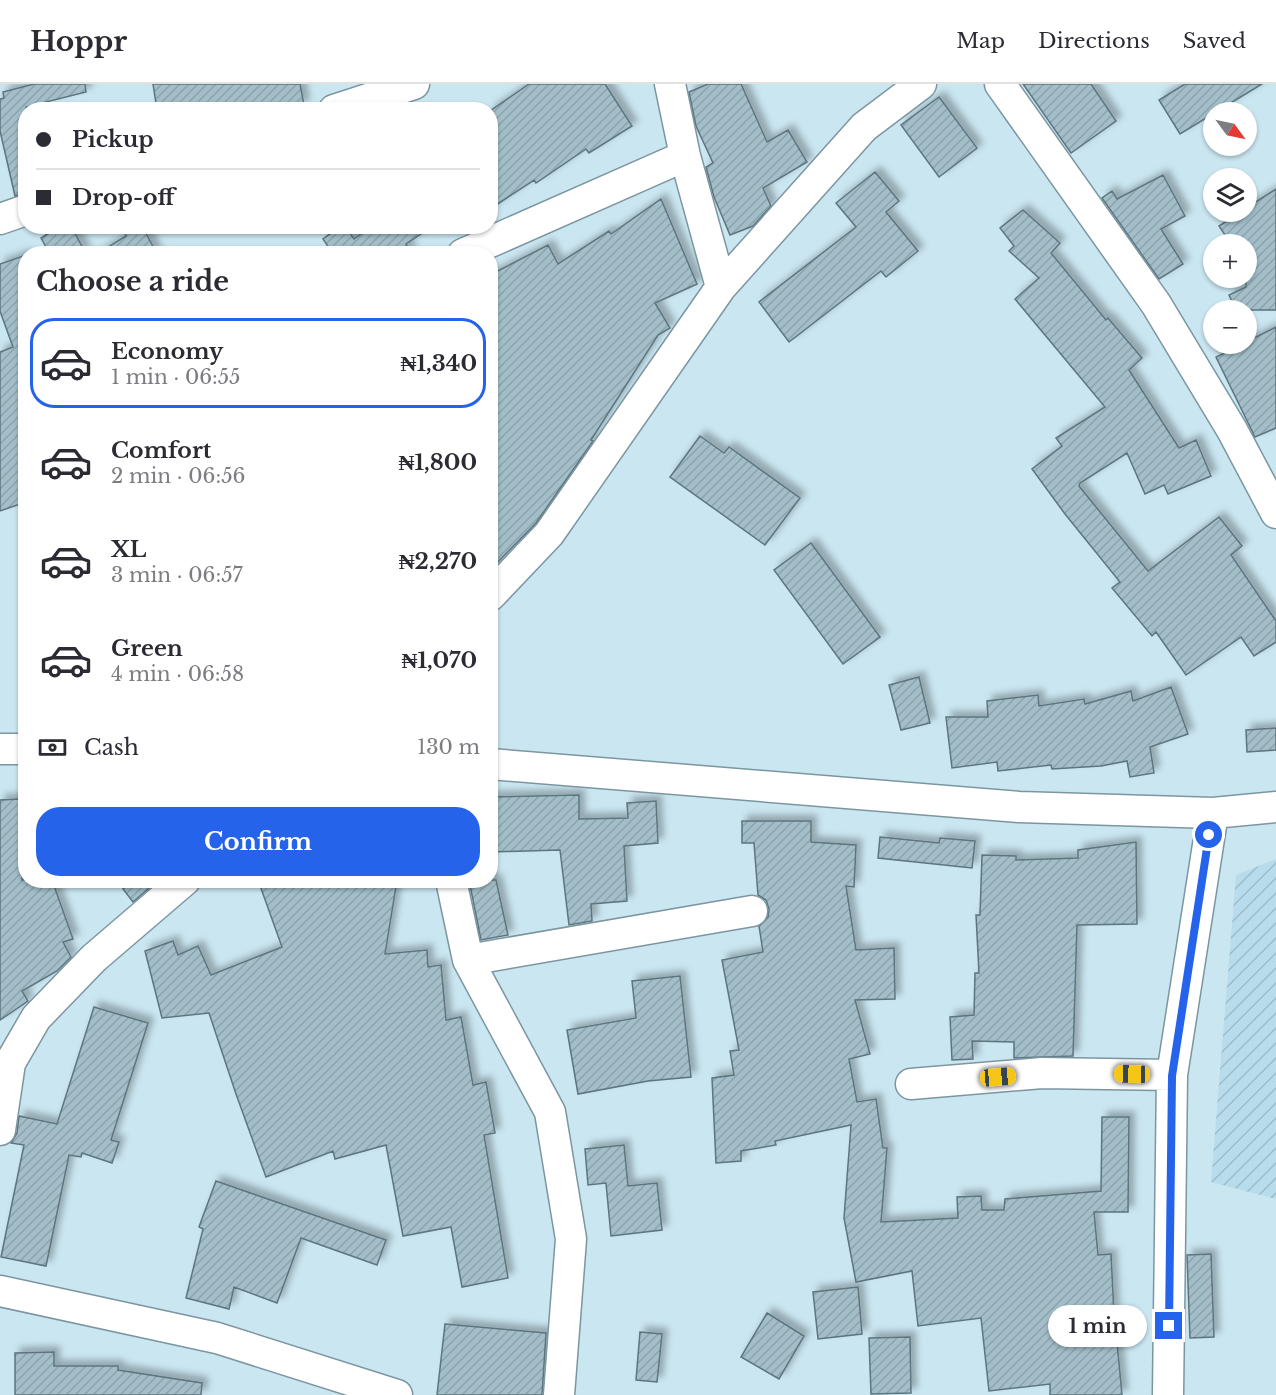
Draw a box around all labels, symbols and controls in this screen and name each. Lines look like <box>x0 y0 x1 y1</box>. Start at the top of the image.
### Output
text: Hoppr <box>30 24 127 59</box>
text: Map <box>956 28 1005 54</box>
text: Directions <box>1038 28 1150 54</box>
text: Saved <box>1183 28 1246 54</box>
north arrow <box>1203 102 1257 156</box>
map controls <box>1203 102 1257 354</box>
text: Pickup <box>72 126 154 153</box>
button: layers <box>1203 168 1257 222</box>
text: Drop-off <box>72 184 174 211</box>
button: + <box>1203 234 1257 288</box>
text: Choose a ride <box>36 265 229 298</box>
button: − <box>1203 300 1257 354</box>
icon: car <box>39 336 93 390</box>
text: Economy <box>111 338 223 365</box>
text: ₦1,340 <box>401 350 477 377</box>
text: 1 min · 06:55 <box>111 365 240 389</box>
icon: car <box>39 435 93 489</box>
text: Comfort <box>111 437 211 464</box>
text: ₦1,800 <box>399 449 477 476</box>
text: 2 min · 06:56 <box>111 464 245 488</box>
icon: car <box>39 534 93 588</box>
text: XL <box>111 536 146 563</box>
text: ₦2,270 <box>399 548 477 575</box>
text: 3 min · 06:57 <box>111 563 243 587</box>
icon: car <box>39 633 93 687</box>
text: Green <box>111 635 183 662</box>
text: ₦1,070 <box>402 647 477 674</box>
text: 4 min · 06:58 <box>111 662 244 686</box>
icon: cash <box>36 731 69 764</box>
text: Cash <box>84 734 139 761</box>
text: 130 m <box>417 735 480 759</box>
button: Confirm <box>36 807 480 876</box>
route start <box>1195 821 1222 848</box>
car <box>1114 1065 1150 1083</box>
car <box>979 1066 1017 1088</box>
callout: 1 min <box>1049 1305 1148 1347</box>
route end <box>1155 1312 1182 1339</box>
text: 1 min <box>1069 1314 1126 1338</box>

